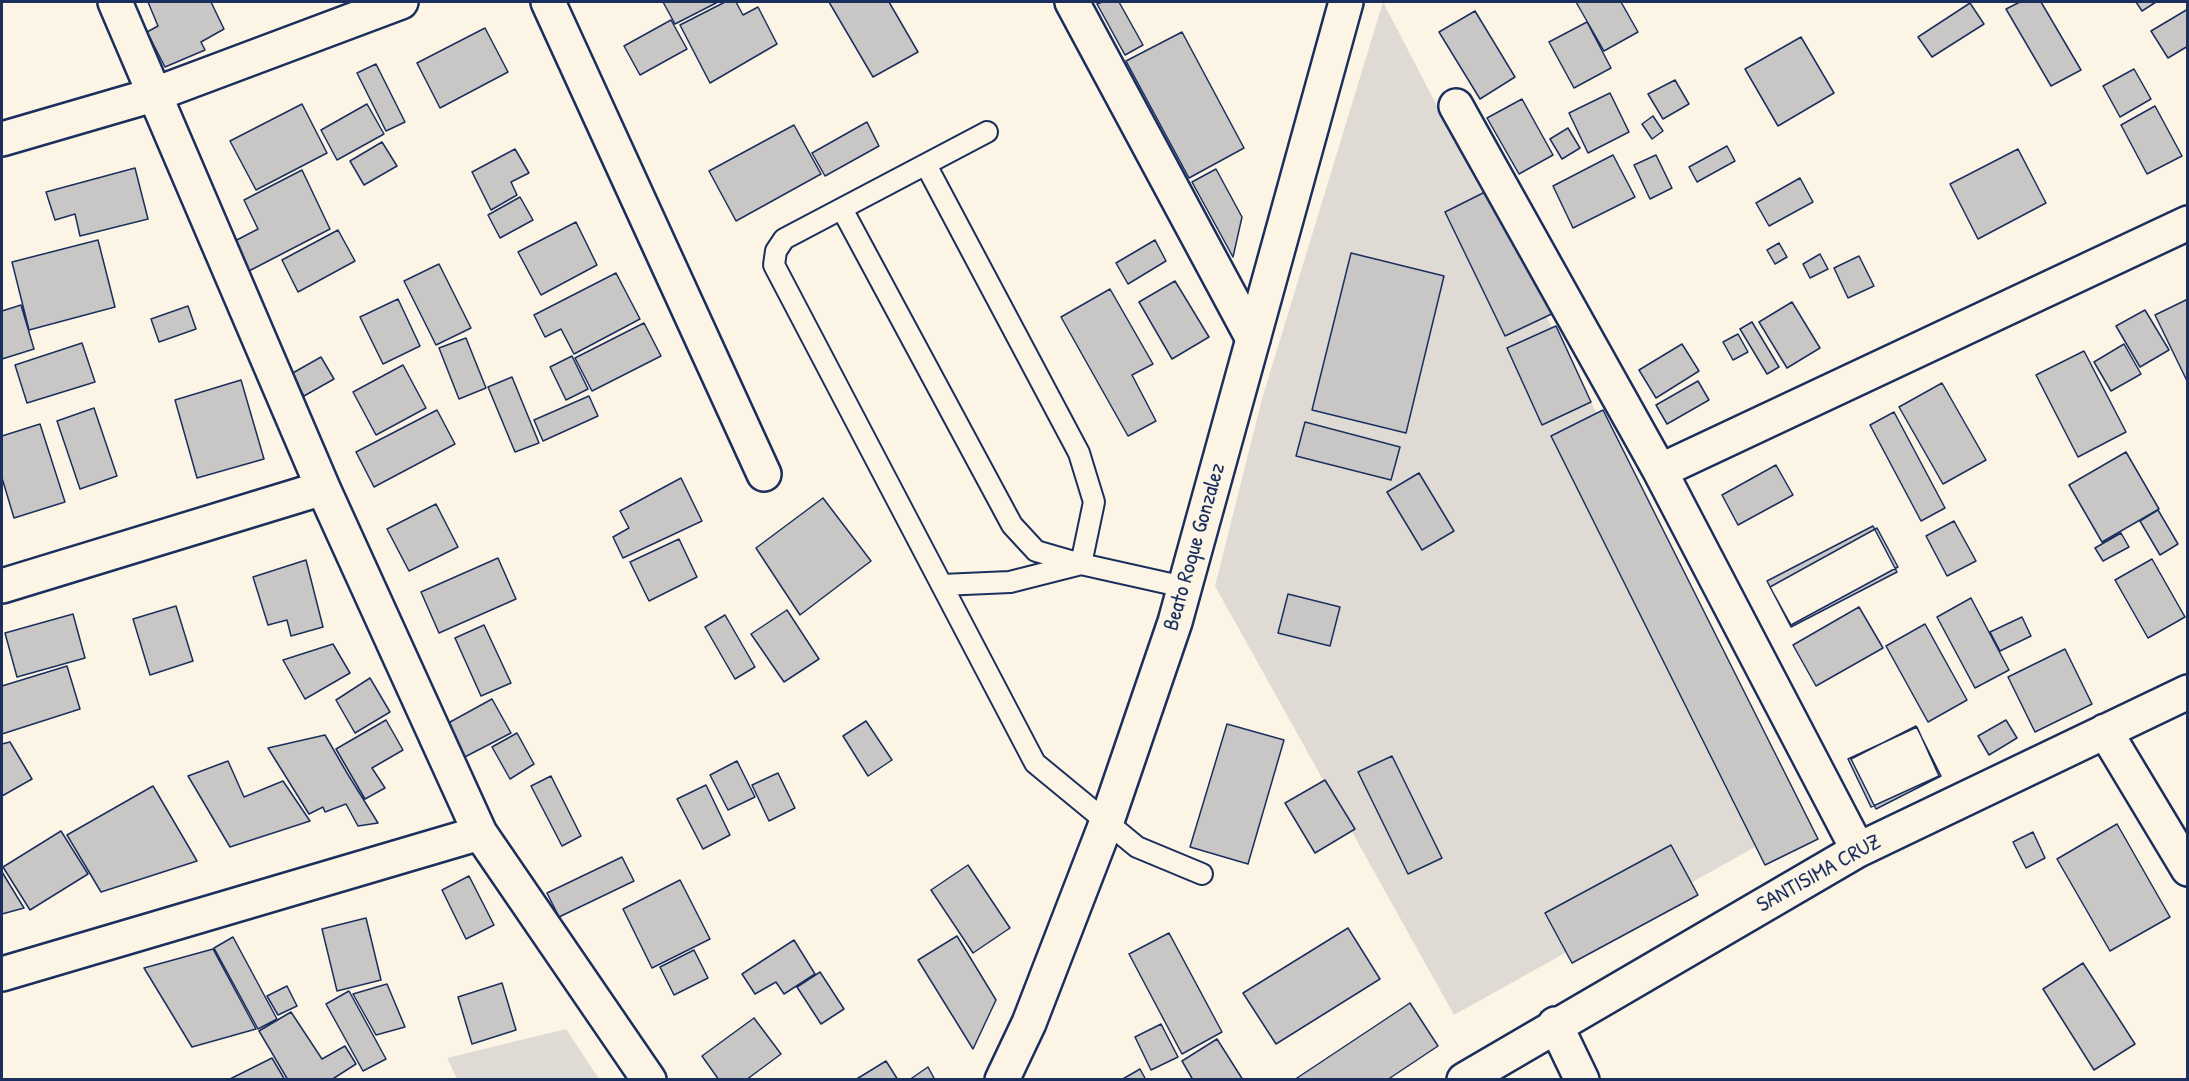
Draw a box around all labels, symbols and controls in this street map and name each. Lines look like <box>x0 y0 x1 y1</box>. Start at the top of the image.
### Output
street label: Beato Roque Gonzalez <box>1158 460 1232 634</box>
street label: SANTISIMA CRUZ <box>1752 829 1886 919</box>

